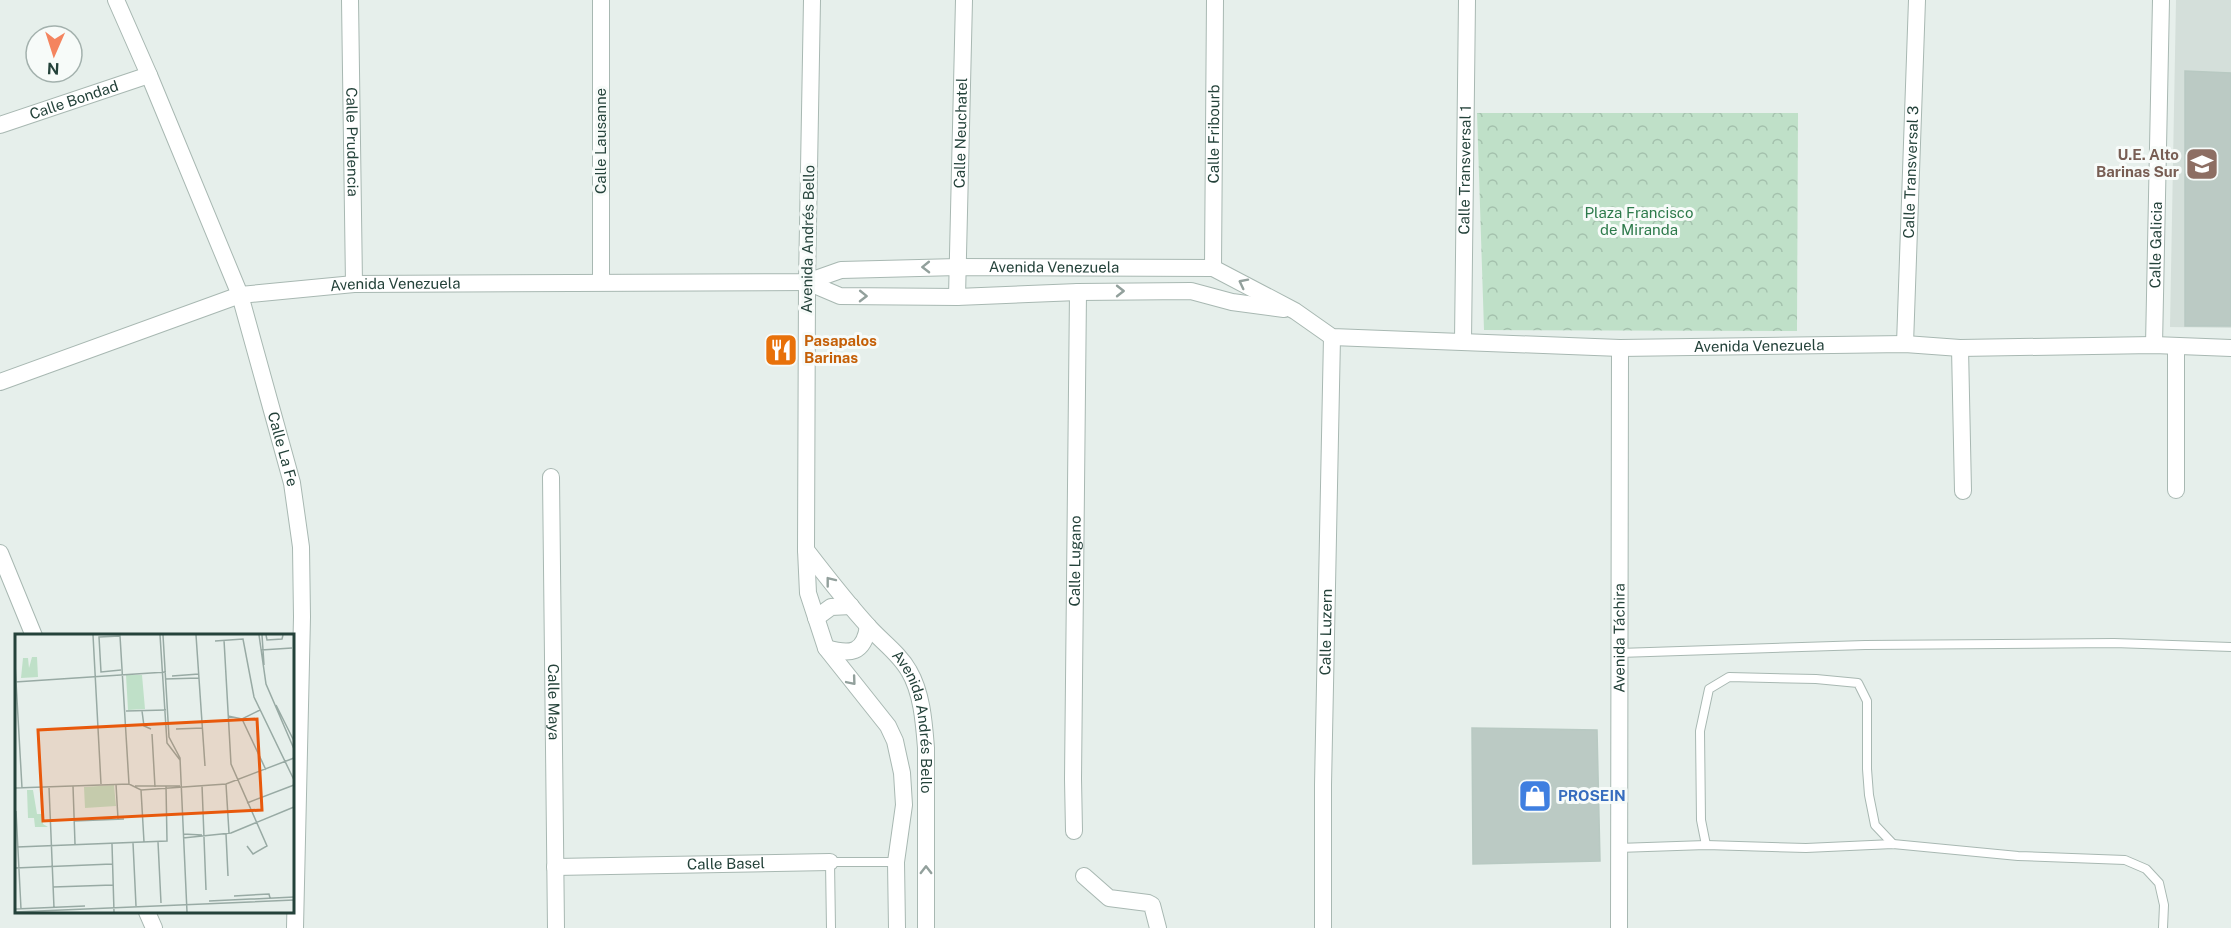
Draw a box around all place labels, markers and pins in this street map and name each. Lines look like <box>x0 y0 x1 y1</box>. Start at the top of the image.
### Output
place label: U.E. Alto Barinas Sur <box>2096 146 2179 180</box>
school or university icon: U.E. Alto Barinas Sur <box>2184 146 2220 182</box>
restaurant icon: Pasapalos Barinas <box>763 332 799 368</box>
place label: Pasapalos Barinas <box>804 332 877 366</box>
shop icon: PROSEIN <box>1517 778 1553 814</box>
place label: PROSEIN <box>1558 787 1626 804</box>

